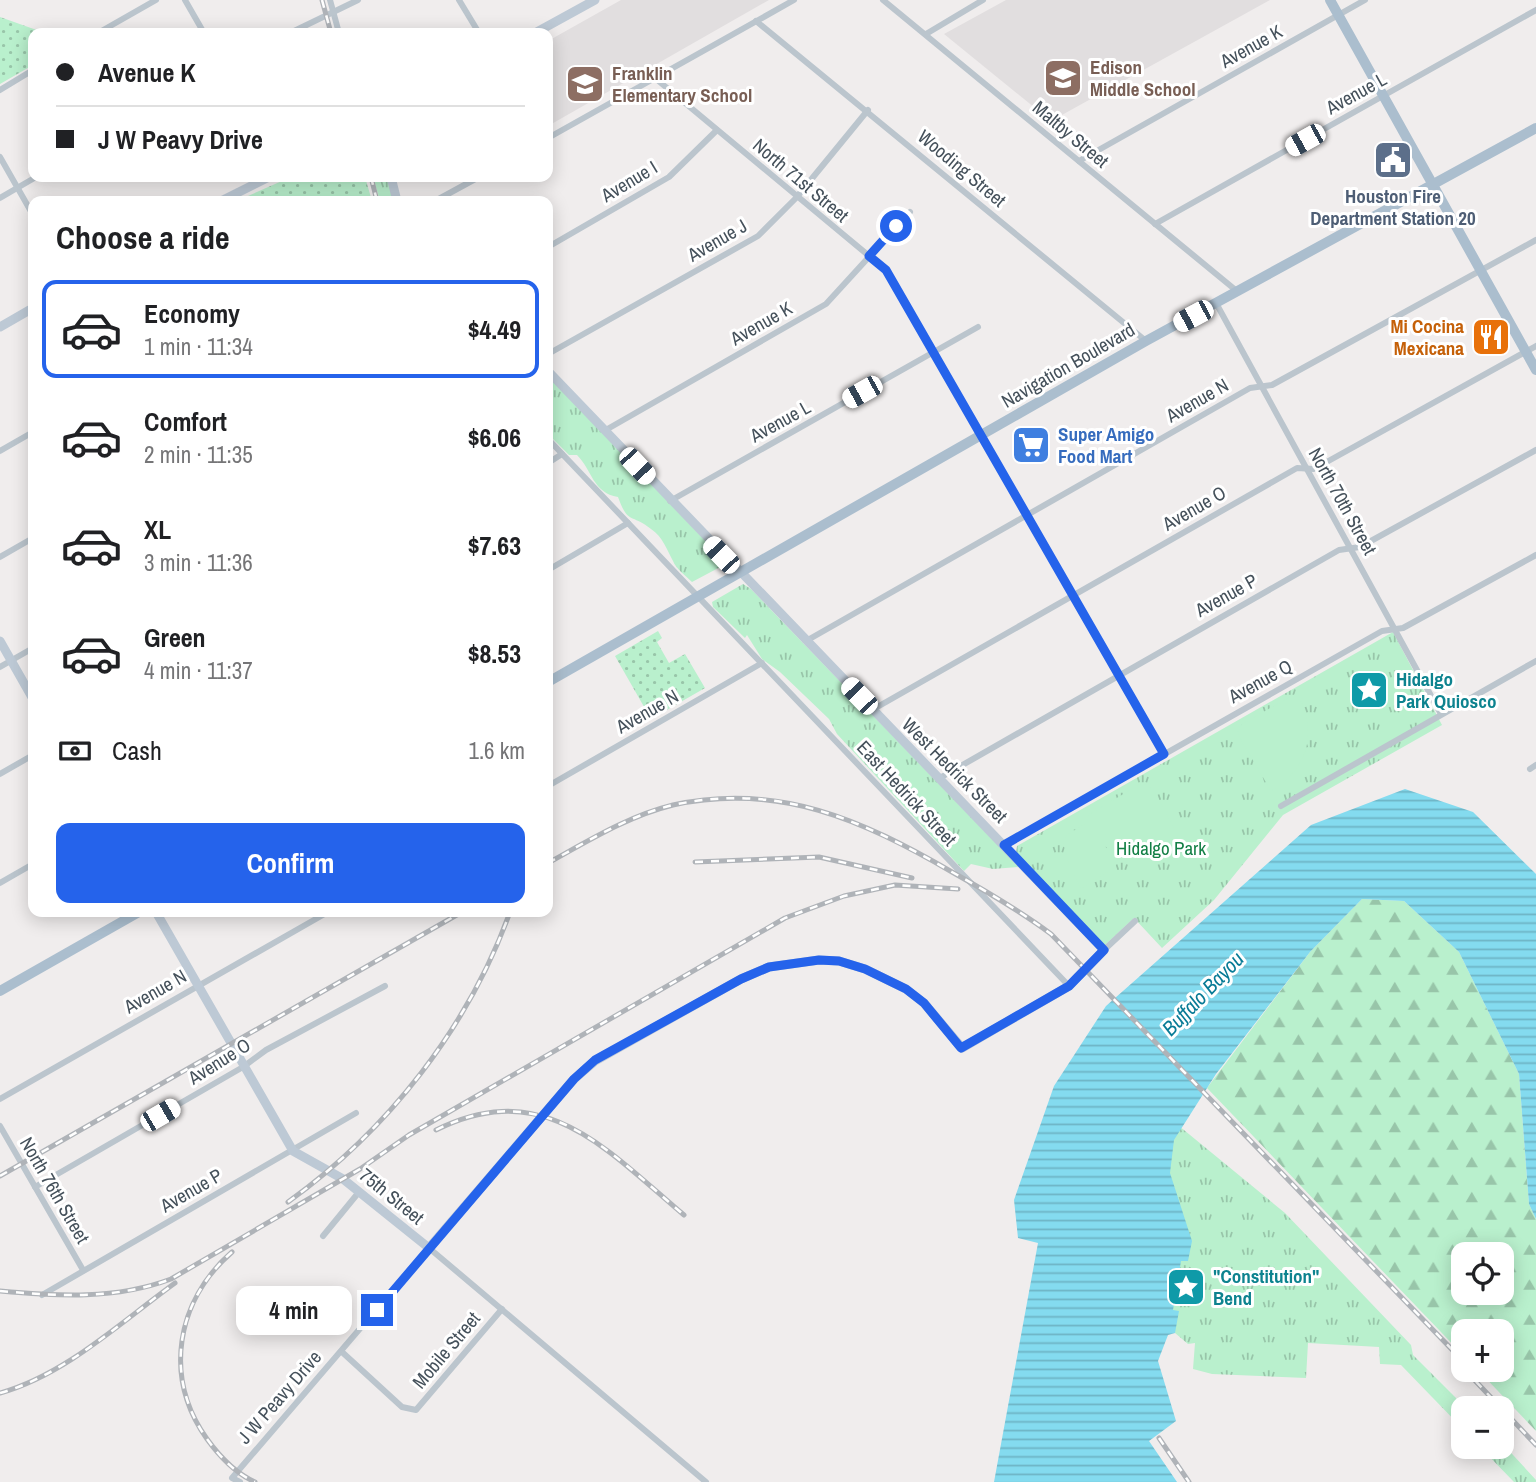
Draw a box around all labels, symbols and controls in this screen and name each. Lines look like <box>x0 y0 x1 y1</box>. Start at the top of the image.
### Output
street label: Avenue K <box>1214 18 1287 74</box>
place label: Edison Middle School <box>1090 54 1196 102</box>
text: Avenue K <box>98 55 196 90</box>
school or university icon: Edison Middle School <box>1042 57 1084 99</box>
place label: Franklin Elementary School <box>612 60 752 108</box>
school or university icon: Franklin Elementary School <box>564 63 606 105</box>
street label: Avenue L <box>1320 66 1391 121</box>
street label: Maltby Street <box>1027 95 1115 174</box>
car <box>1282 121 1329 159</box>
text: J W Peavy Drive <box>98 122 263 157</box>
street label: Wooding Street <box>912 123 1012 213</box>
street label: North 71st Street <box>748 132 855 228</box>
public building icon: Houston Fire Department Station 20 <box>1372 139 1414 181</box>
street label: Avenue I <box>595 154 662 208</box>
place label: Houston Fire Department Station 20 <box>1310 183 1476 231</box>
route start <box>880 210 912 242</box>
street label: Avenue J <box>682 213 752 268</box>
text: Choose a ride <box>56 216 230 259</box>
street label: Avenue K <box>724 295 797 352</box>
text: Economy <box>144 296 240 331</box>
car <box>1170 297 1217 335</box>
icon: car <box>60 298 123 361</box>
text: $4.49 <box>468 312 521 347</box>
place label: Mi Cocina Mexicana <box>1390 313 1464 361</box>
street label: Navigation Boulevard <box>997 316 1139 414</box>
restaurant icon: Mi Cocina Mexicana <box>1470 316 1512 358</box>
text: 1 min · 11:34 <box>144 331 253 362</box>
street label: Avenue N <box>1160 372 1233 429</box>
car <box>839 373 886 411</box>
street label: Avenue L <box>744 394 815 449</box>
text: Comfort <box>144 404 227 439</box>
icon: car <box>60 406 123 469</box>
text: $6.06 <box>468 420 521 455</box>
place label: Super Amigo Food Mart <box>1058 421 1154 469</box>
supermarket icon: Super Amigo Food Mart <box>1010 424 1052 466</box>
text: 2 min · 11:35 <box>144 439 253 470</box>
car <box>615 443 660 489</box>
street label: North 70th Street <box>1303 443 1383 560</box>
street label: Avenue O <box>1157 479 1230 537</box>
text: XL <box>144 512 171 547</box>
icon: car <box>60 514 123 577</box>
text: $7.63 <box>468 528 521 563</box>
car <box>699 533 744 577</box>
text: 3 min · 11:36 <box>144 547 253 578</box>
street label: Avenue P <box>1189 567 1262 623</box>
text: Green <box>144 620 206 655</box>
icon: car <box>60 622 123 685</box>
text: $8.53 <box>468 636 521 671</box>
street label: Avenue Q <box>1223 653 1296 710</box>
text: 4 min · 11:37 <box>144 655 253 686</box>
place label: Hidalgo Park Quiosco <box>1396 666 1496 714</box>
place icon: Hidalgo Park Quiosco <box>1348 669 1390 711</box>
car <box>837 674 882 718</box>
street label: Avenue N <box>610 683 683 740</box>
street label: West Hedrick Street <box>897 712 1014 829</box>
icon: cash <box>56 732 94 770</box>
text: Cash <box>112 733 162 768</box>
text: 1.6 km <box>468 735 525 766</box>
street label: East Hedrick Street <box>851 735 963 852</box>
button: Confirm <box>56 823 525 903</box>
park label: Hidalgo Park <box>1116 835 1206 861</box>
water label: Buffalo Bayou <box>1155 945 1250 1042</box>
street label: Avenue N <box>118 963 191 1020</box>
street label: Avenue O <box>182 1032 255 1091</box>
car <box>137 1095 184 1135</box>
street label: North 76th Street <box>14 1132 96 1248</box>
street label: Avenue P <box>154 1162 227 1219</box>
street label: 75th Street <box>354 1162 430 1231</box>
map controls <box>1451 1242 1514 1459</box>
button: locate <box>1451 1242 1514 1305</box>
place label: "Constitution" Bend <box>1213 1263 1320 1311</box>
place icon: "Constitution" Bend <box>1165 1266 1207 1308</box>
callout: 4 min <box>237 1286 352 1334</box>
route end <box>361 1294 393 1326</box>
text: 4 min <box>269 1295 319 1326</box>
street label: Mobile Street <box>406 1306 486 1394</box>
button: + <box>1451 1319 1514 1382</box>
street label: J W Peavy Drive <box>231 1345 327 1449</box>
button: − <box>1451 1396 1514 1459</box>

